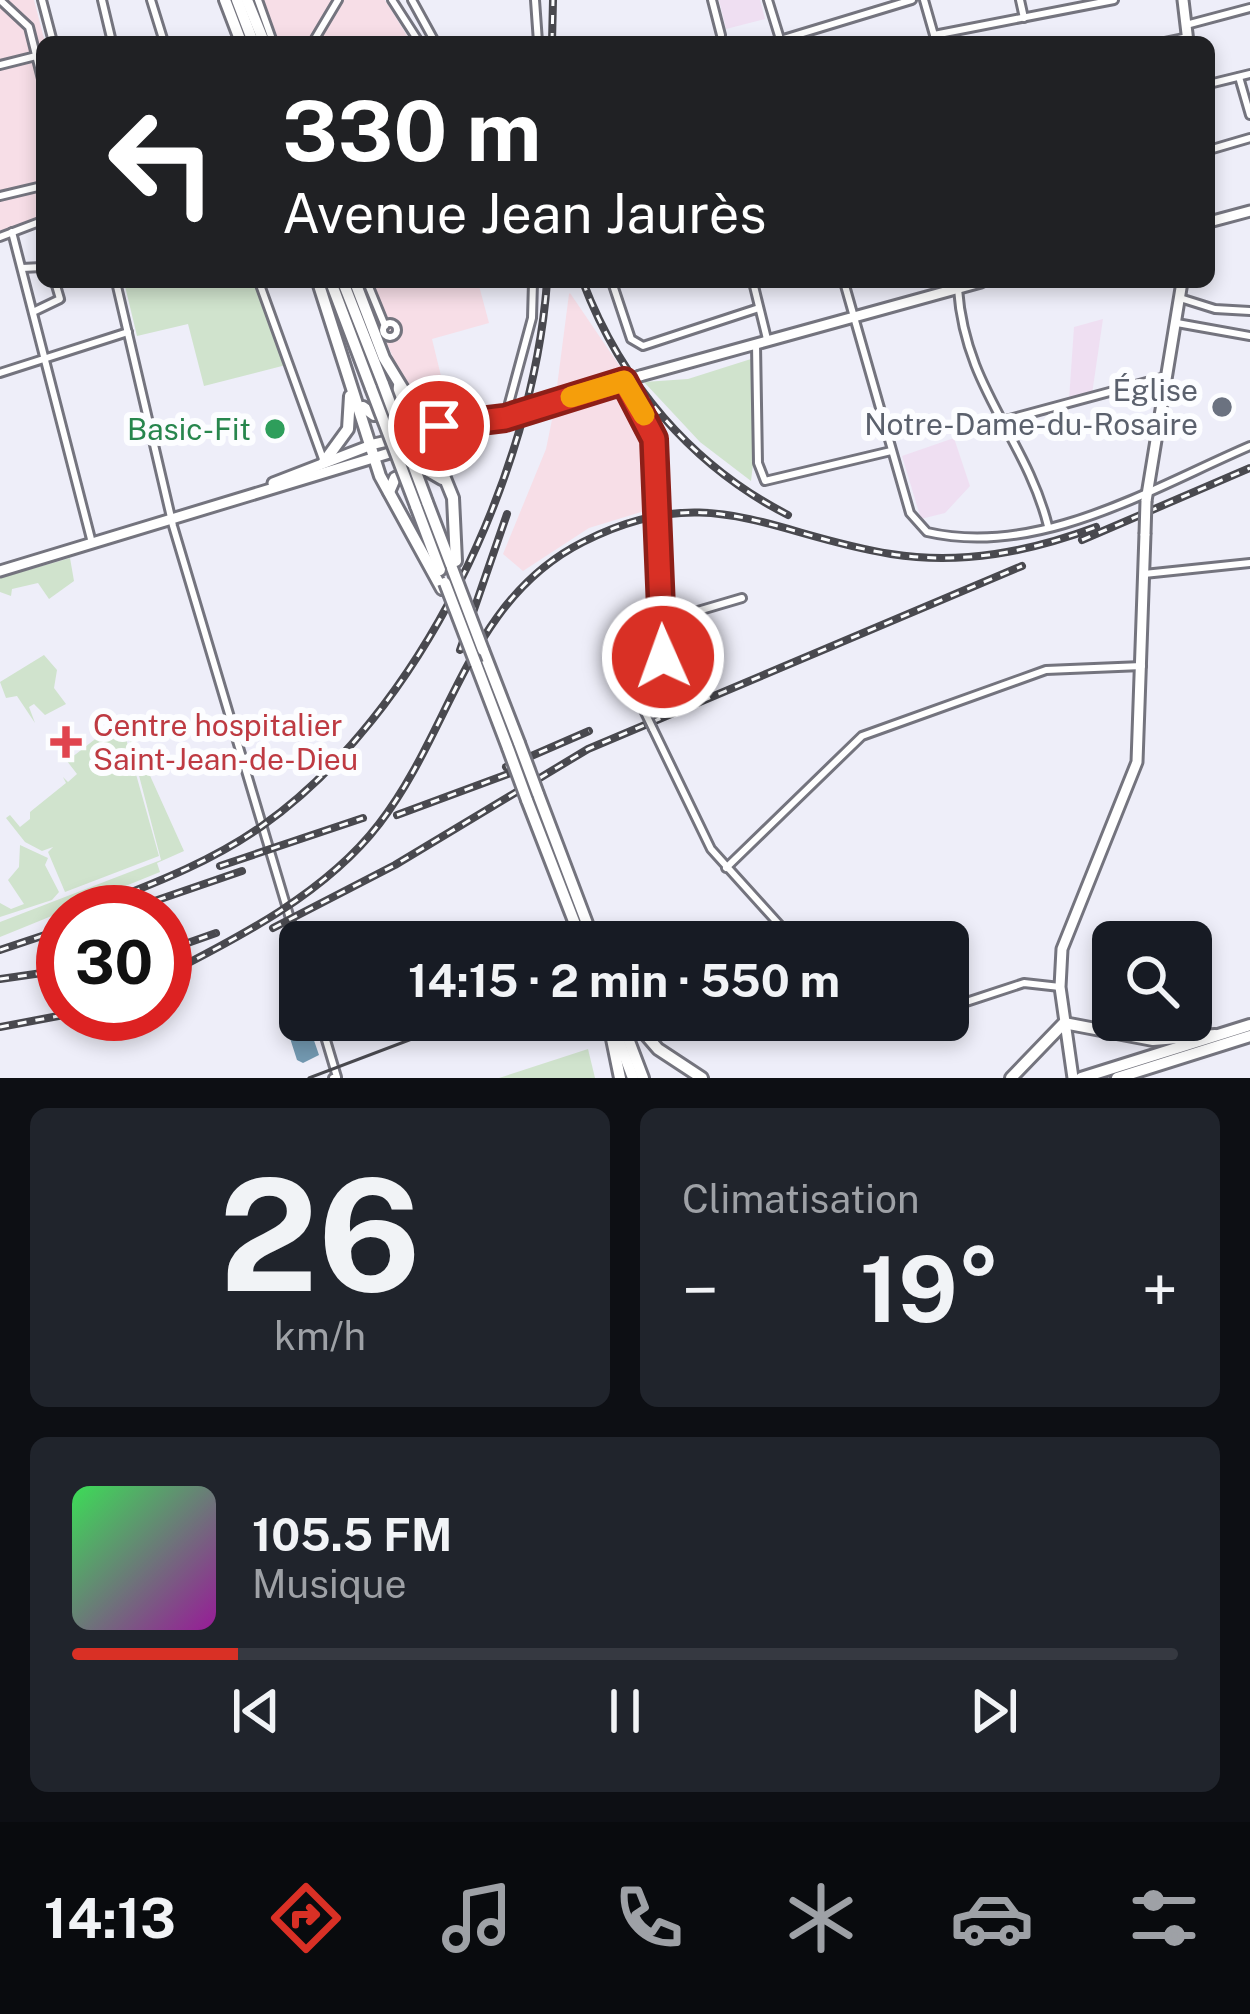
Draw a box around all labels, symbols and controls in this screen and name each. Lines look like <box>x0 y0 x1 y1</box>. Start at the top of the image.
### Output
text: 330 m <box>282 81 542 180</box>
icon: left <box>84 84 240 240</box>
text: Avenue Jean Jaurès <box>282 182 767 245</box>
place label: Église Notre-Dame-du-Rosaire <box>864 372 1198 442</box>
pin <box>388 375 490 477</box>
icon: arrive <box>406 393 472 459</box>
marker: Église Notre-Dame-du-Rosaire <box>1209 394 1235 420</box>
place label: Basic-Fit <box>127 411 251 447</box>
marker: Basic-Fit <box>262 416 288 442</box>
position arrow <box>600 594 726 720</box>
place label: Centre hospitalier Saint-Jean-de-Dieu <box>93 707 358 777</box>
marker: Centre hospitalier Saint-Jean-de-Dieu <box>50 726 82 758</box>
speed limit sign: 30 <box>36 885 192 1041</box>
map controls <box>1092 921 1212 1041</box>
button: search <box>1092 921 1212 1041</box>
text: 14:15 · 2 min · 550 m <box>408 954 840 1007</box>
text: 26 <box>219 1143 421 1326</box>
text: Climatisation <box>682 1176 920 1222</box>
text: 19° <box>860 1236 1000 1342</box>
text: − <box>682 1251 719 1329</box>
text: + <box>1141 1251 1178 1329</box>
text: km/h <box>274 1313 366 1359</box>
text: 105.5 FM <box>252 1508 452 1561</box>
text: Musique <box>252 1561 407 1607</box>
icon: previous <box>223 1678 289 1744</box>
icon: pause <box>592 1678 658 1744</box>
icon: next <box>961 1678 1027 1744</box>
icon: directions <box>264 1876 348 1960</box>
icon: music <box>435 1876 519 1960</box>
icon: phone <box>607 1876 691 1960</box>
icon: climate <box>779 1876 863 1960</box>
icon: car <box>950 1876 1034 1960</box>
icon: filters <box>1122 1876 1206 1960</box>
text: 14:13 <box>44 1887 176 1950</box>

